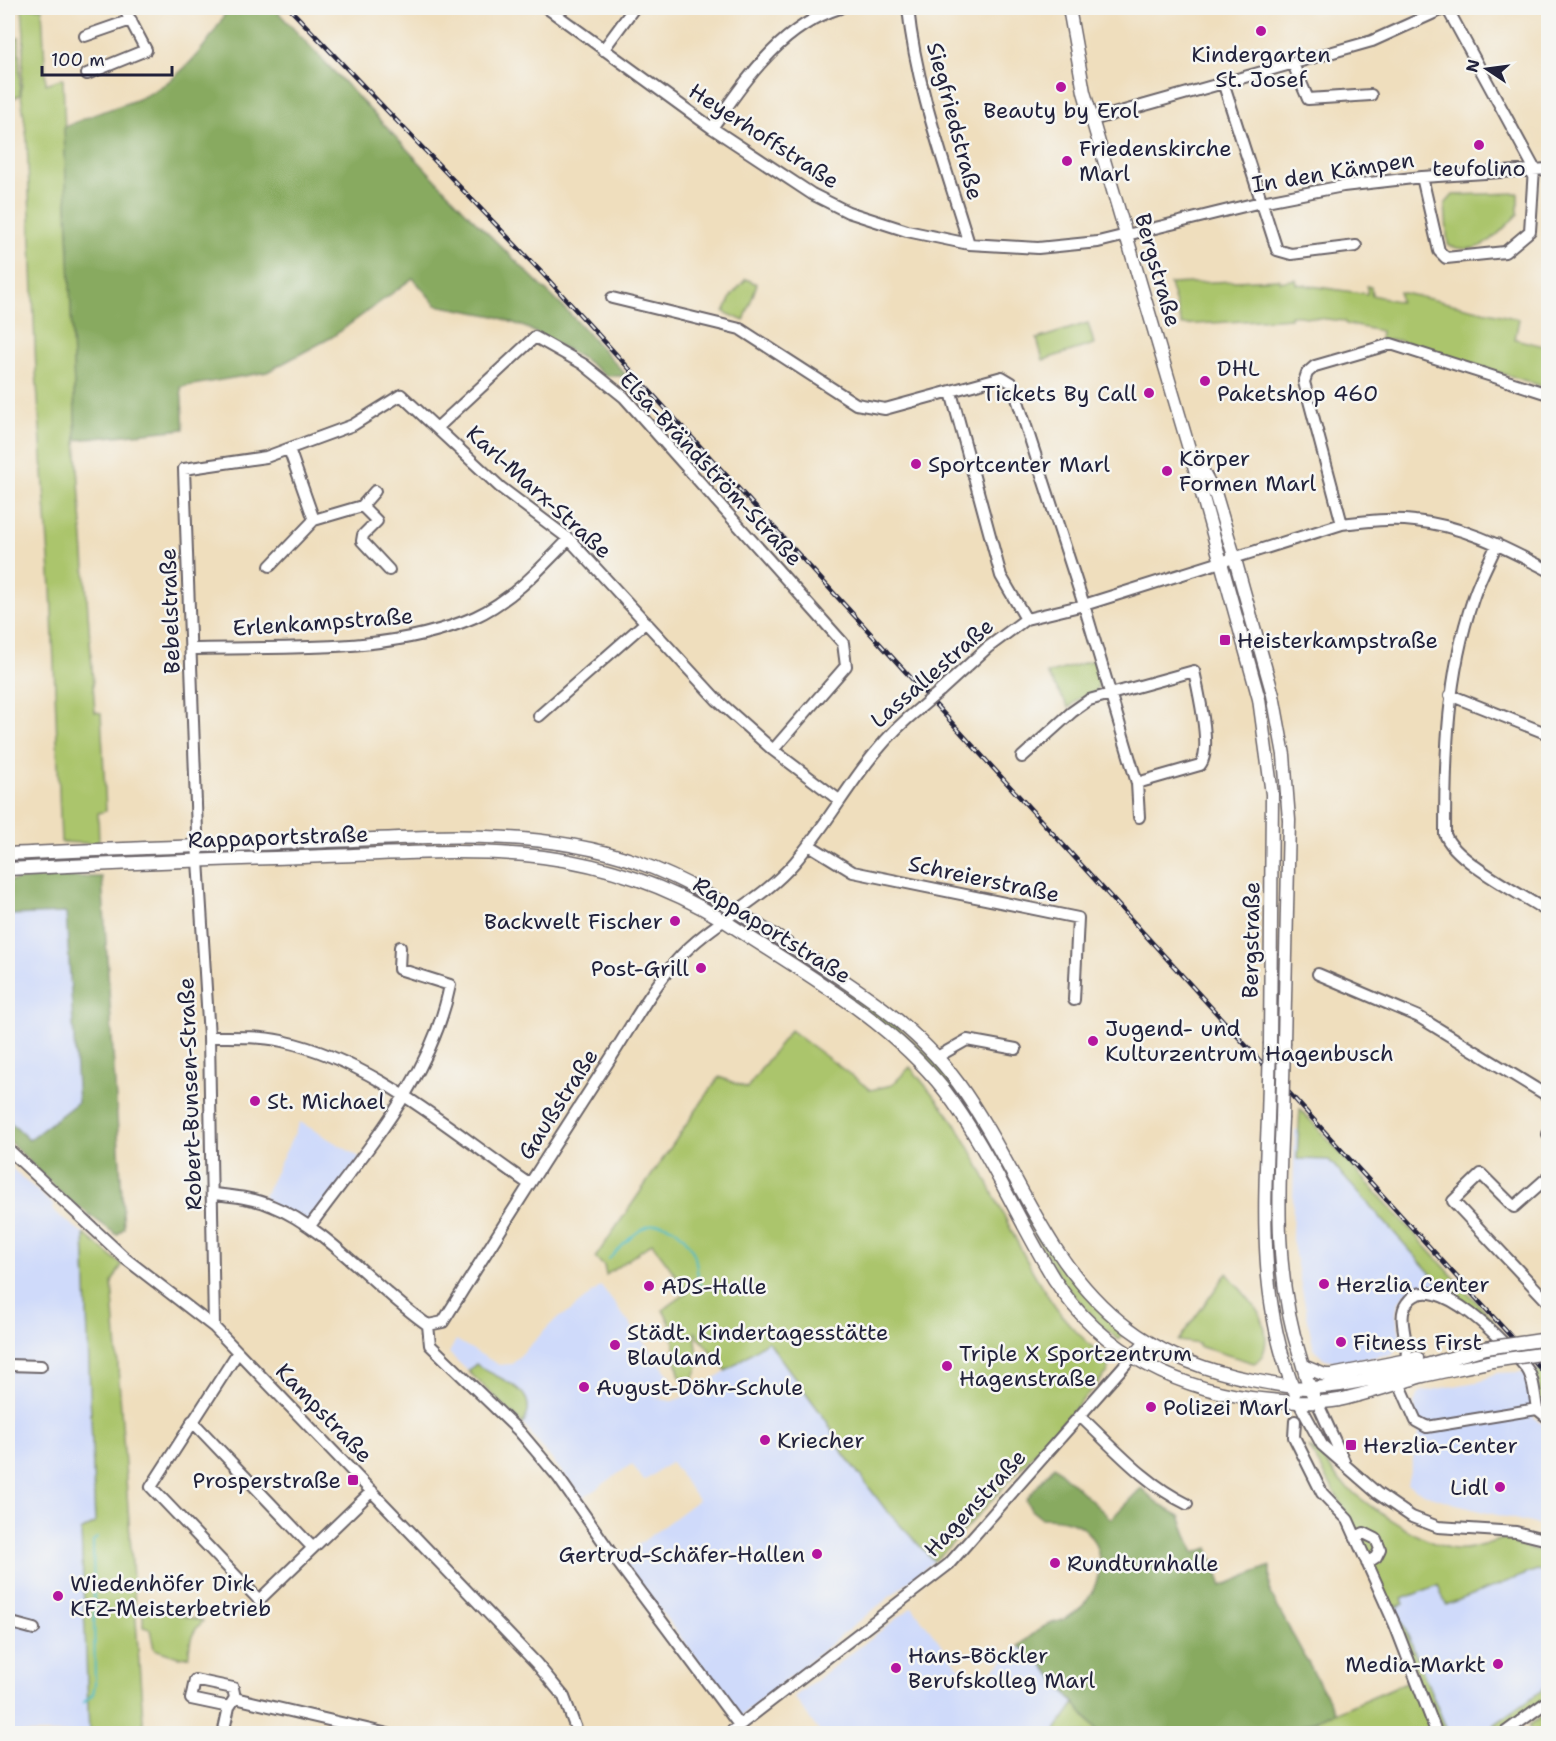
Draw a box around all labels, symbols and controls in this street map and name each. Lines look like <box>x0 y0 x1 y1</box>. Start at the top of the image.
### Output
marker: Kindergarten St. Josef <box>1254 24 1268 38</box>
scale bar <box>42 39 172 77</box>
street label: Siegfriedstraße <box>920 39 990 203</box>
north arrow <box>1457 39 1517 99</box>
place label: Kindergarten St. Josef <box>1191 40 1331 94</box>
text: 100 m <box>51 48 105 72</box>
text: N <box>1461 57 1485 74</box>
street label: Heyerhoffstraße <box>683 77 845 195</box>
marker: Beauty by Erol <box>1054 80 1068 94</box>
place label: Beauty by Erol <box>983 96 1139 125</box>
place label: Friedenskirche Marl <box>1079 134 1232 188</box>
marker: teufolino <box>1472 138 1486 152</box>
street label: In den Kämpen <box>1250 145 1416 199</box>
marker: Friedenskirche Marl <box>1060 154 1074 168</box>
place label: teufolino <box>1432 154 1526 183</box>
street label: Bergstraße <box>1128 210 1188 330</box>
place label: DHL Paketshop 460 <box>1217 354 1378 408</box>
street label: Elsa-Brändström-Straße <box>613 366 809 572</box>
marker: DHL Paketshop 460 <box>1198 374 1212 388</box>
place label: Tickets By Call <box>982 379 1137 408</box>
marker: Tickets By Call <box>1142 386 1156 400</box>
street label: Karl-Marx-Straße <box>460 419 618 565</box>
place label: Körper Formen Marl <box>1179 444 1317 498</box>
place label: Sportcenter Marl <box>928 450 1110 479</box>
marker: Sportcenter Marl <box>909 457 923 471</box>
marker: Körper Formen Marl <box>1160 464 1174 478</box>
street label: Bebelstraße <box>153 547 187 675</box>
street label: Erlenkampstraße <box>232 601 414 643</box>
street label: Lassallestraße <box>864 611 1000 735</box>
place label: Heisterkampstraße <box>1237 626 1438 655</box>
marker: Heisterkampstraße <box>1218 633 1232 647</box>
street label: Rappaportstraße <box>187 819 369 855</box>
street label: Schreierstraße <box>906 849 1062 909</box>
street label: Rappaportstraße <box>688 870 856 990</box>
street label: Bergstraße <box>1235 881 1267 999</box>
place label: Backwelt Fischer <box>484 907 663 936</box>
marker: Backwelt Fischer <box>668 914 682 928</box>
place label: Post-Grill <box>591 954 689 983</box>
marker: Post-Grill <box>694 961 708 975</box>
street label: Robert-Bunsen-Straße <box>171 977 209 1211</box>
place label: Jugend- und Kulturzentrum Hagenbusch <box>1105 1014 1394 1068</box>
marker: Jugend- und Kulturzentrum Hagenbusch <box>1086 1034 1100 1048</box>
street label: Gaußstraße <box>511 1043 605 1165</box>
place label: St. Michael <box>267 1087 385 1116</box>
marker: St. Michael <box>248 1094 262 1108</box>
place label: Herzlia Center <box>1336 1270 1490 1299</box>
place label: ADS-Halle <box>661 1272 767 1301</box>
marker: Herzlia Center <box>1317 1277 1331 1291</box>
marker: ADS-Halle <box>642 1279 656 1293</box>
place label: Städt. Kindertagesstätte Blauland <box>627 1318 888 1372</box>
place label: Fitness First <box>1353 1328 1482 1357</box>
marker: Fitness First <box>1334 1335 1348 1349</box>
marker: Städt. Kindertagesstätte Blauland <box>608 1338 622 1352</box>
place label: Triple X Sportzentrum Hagenstraße <box>959 1339 1192 1393</box>
street label: Kampstraße <box>269 1357 379 1469</box>
marker: Triple X Sportzentrum Hagenstraße <box>940 1359 954 1373</box>
place label: August-Döhr-Schule <box>596 1373 804 1402</box>
marker: August-Döhr-Schule <box>577 1380 591 1394</box>
place label: Polizei Marl <box>1163 1393 1290 1422</box>
marker: Polizei Marl <box>1144 1400 1158 1414</box>
place label: Kriecher <box>777 1426 865 1455</box>
place label: Herzlia-Center <box>1363 1431 1518 1460</box>
marker: Kriecher <box>758 1433 772 1447</box>
marker: Herzlia-Center <box>1344 1438 1358 1452</box>
street label: Hagenstraße <box>918 1443 1032 1563</box>
place label: Prosperstraße <box>193 1466 341 1495</box>
marker: Prosperstraße <box>346 1473 360 1487</box>
place label: Lidl <box>1450 1473 1488 1502</box>
marker: Lidl <box>1493 1480 1507 1494</box>
place label: Gertrud-Schäfer-Hallen <box>558 1540 805 1569</box>
marker: Gertrud-Schäfer-Hallen <box>810 1547 824 1561</box>
place label: Rundturnhalle <box>1067 1549 1219 1578</box>
marker: Rundturnhalle <box>1048 1556 1062 1570</box>
place label: Wiedenhöfer Dirk KFZ-Meisterbetrieb <box>70 1569 271 1623</box>
marker: Wiedenhöfer Dirk KFZ-Meisterbetrieb <box>51 1589 65 1603</box>
place label: Hans-Böckler Berufskolleg Marl <box>908 1641 1096 1695</box>
place label: Media-Markt <box>1345 1650 1486 1679</box>
marker: Media-Markt <box>1491 1657 1505 1671</box>
marker: Hans-Böckler Berufskolleg Marl <box>889 1661 903 1675</box>

